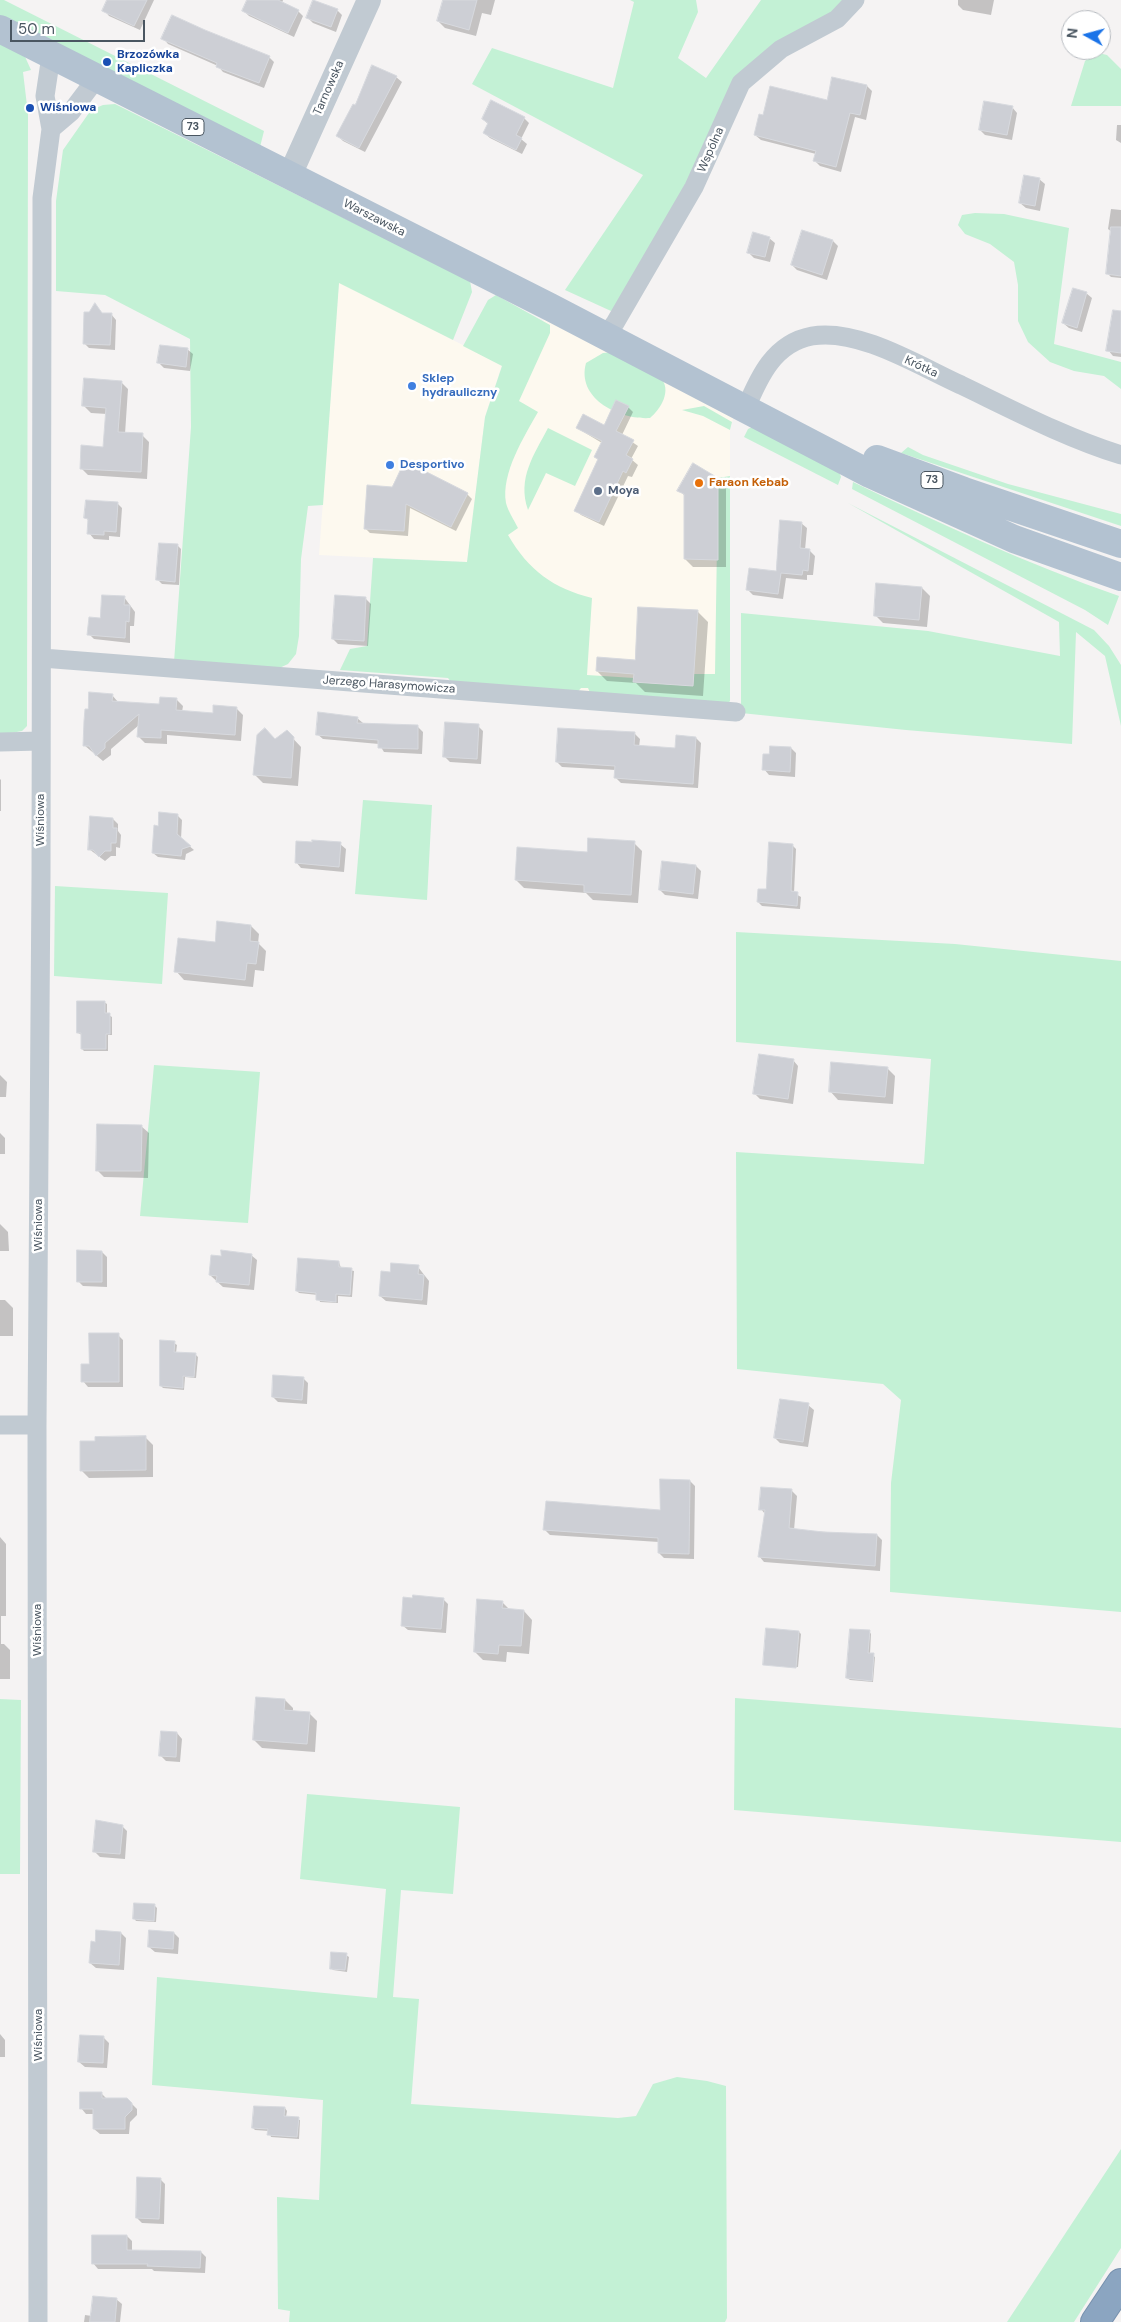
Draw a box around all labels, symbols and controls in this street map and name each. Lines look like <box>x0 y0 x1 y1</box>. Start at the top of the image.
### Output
scale bar <box>12 10 148 42</box>
north arrow <box>1061 10 1111 60</box>
text: 50 m <box>18 19 55 39</box>
text: N <box>1063 27 1082 39</box>
place label: Brzozówka Kapliczka <box>117 48 179 76</box>
marker: Brzozówka Kapliczka <box>101 56 113 68</box>
street label: Tarnowska <box>311 58 347 118</box>
place label: Wiśniowa <box>40 101 96 115</box>
marker: Wiśniowa <box>24 102 36 114</box>
road number: 73 <box>182 118 204 136</box>
street label: Wspólna <box>695 125 727 175</box>
street label: Warszawska <box>341 196 407 240</box>
street label: Krótka <box>902 353 940 381</box>
place label: Sklep hydrauliczny <box>422 372 497 400</box>
marker: Sklep hydrauliczny <box>406 380 418 392</box>
place label: Desportivo <box>400 458 464 472</box>
marker: Desportivo <box>384 459 396 471</box>
road number: 73 <box>921 472 943 488</box>
place label: Faraon Kebab <box>709 476 789 490</box>
marker: Faraon Kebab <box>693 477 705 489</box>
place label: Moya <box>608 484 639 498</box>
marker: Moya <box>592 485 604 497</box>
street label: Jerzego Harasymowicza <box>322 673 456 697</box>
street label: Wiśniowa <box>34 794 48 846</box>
street label: Wiśniowa <box>32 1199 46 1251</box>
street label: Wiśniowa <box>31 1604 45 1656</box>
street label: Wiśniowa <box>32 2009 46 2061</box>

